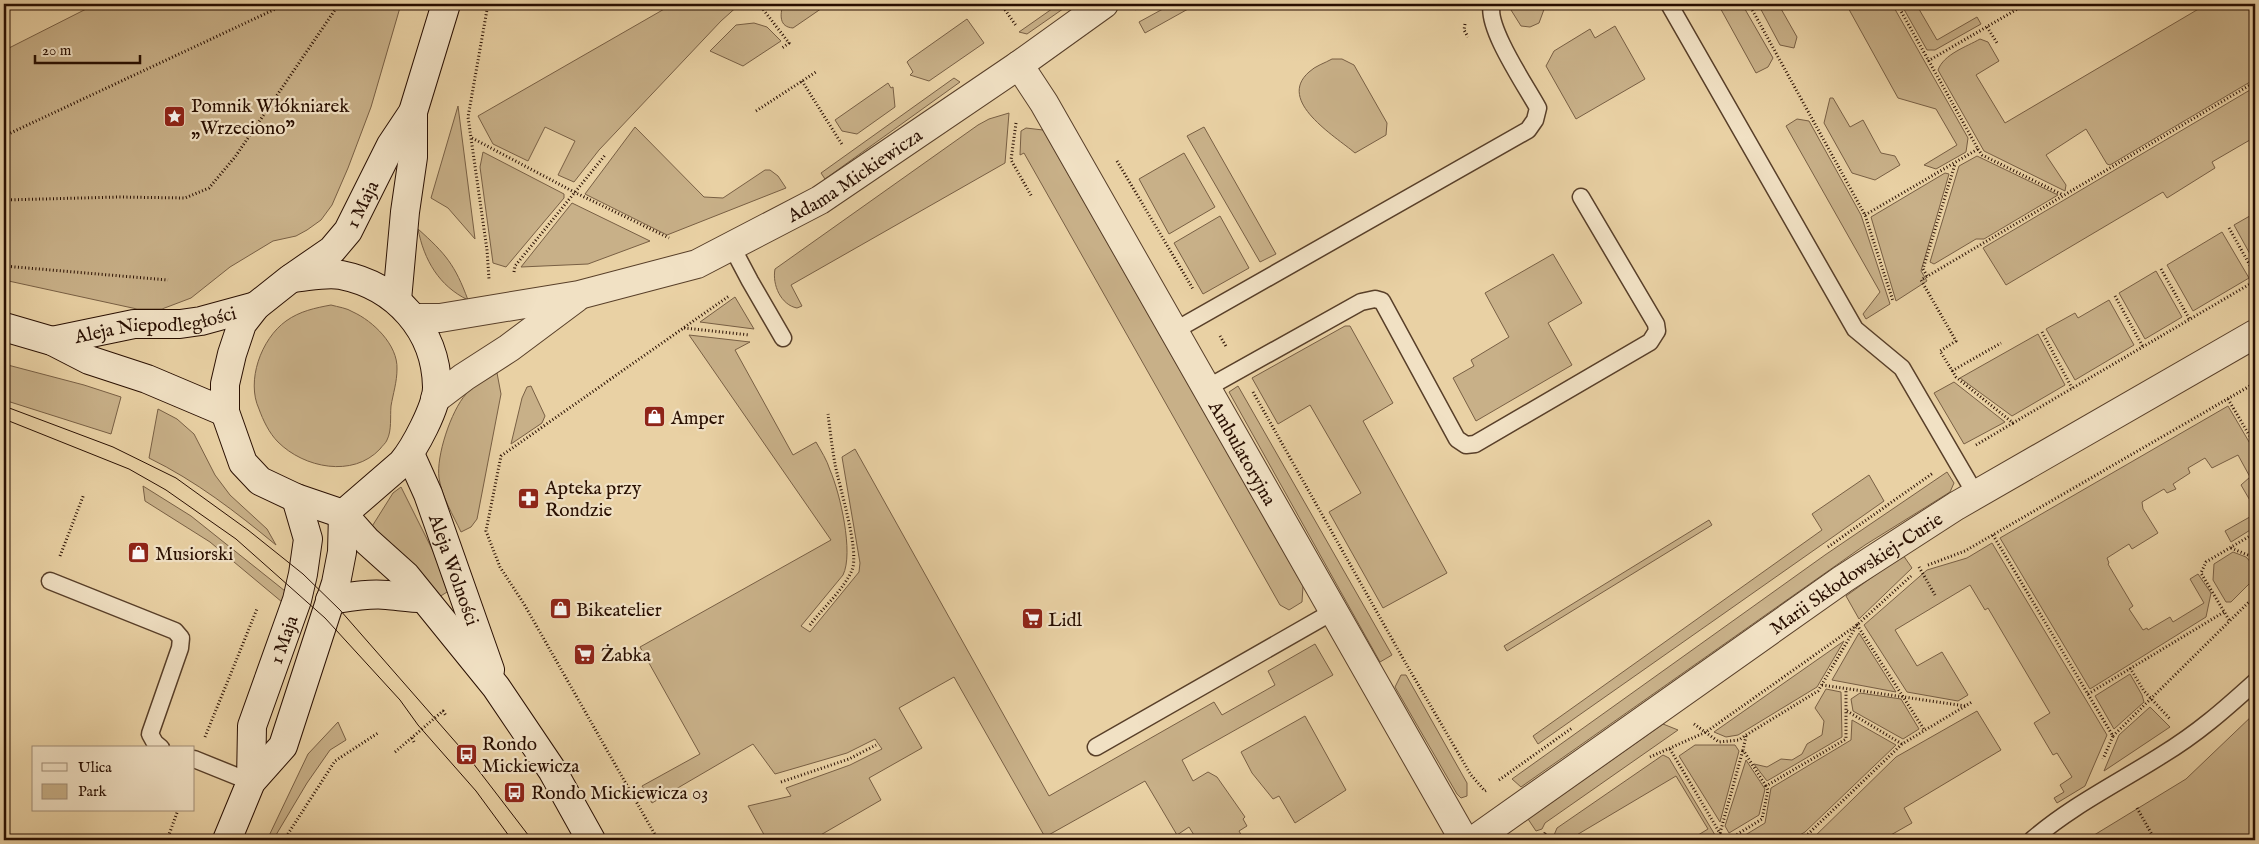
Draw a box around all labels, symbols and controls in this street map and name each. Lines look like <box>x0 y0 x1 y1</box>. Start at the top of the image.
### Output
scale bar <box>35 32 140 64</box>
text: 20 m <box>42 41 72 60</box>
place label: Pomnik Włókniarek „Wrzeciono” <box>191 95 350 141</box>
place icon: Pomnik Włókniarek „Wrzeciono” <box>163 104 187 128</box>
street label: Adama Mickiewicza <box>783 124 928 229</box>
street label: 1 Maja <box>341 176 386 233</box>
street label: Aleja Niepodległości <box>72 302 239 350</box>
street label: Ambulatoryjna <box>1202 396 1281 511</box>
shop icon: Amper <box>643 405 667 429</box>
place label: Amper <box>670 407 725 431</box>
place label: Apteka przy Rondzie <box>544 477 642 523</box>
pharmacy icon: Apteka przy Rondzie <box>517 486 541 510</box>
street label: Marii Skłodowskiej-Curie <box>1766 508 1948 641</box>
street label: Aleja Wolności <box>422 510 483 629</box>
shop icon: Musiorski <box>127 541 151 565</box>
place label: Musiorski <box>155 543 233 567</box>
shop icon: Bikeatelier <box>548 597 572 621</box>
place label: Bikeatelier <box>576 599 662 623</box>
supermarket icon: Lidl <box>1020 607 1044 631</box>
place label: Lidl <box>1048 609 1083 633</box>
street label: 1 Maja <box>265 612 305 668</box>
supermarket icon: Żabka <box>573 642 597 666</box>
place label: Żabka <box>601 644 652 668</box>
place label: Rondo Mickiewicza <box>482 733 580 779</box>
bus stop icon: Rondo Mickiewicza <box>454 742 478 766</box>
legend <box>32 746 195 812</box>
text: Ulica <box>78 758 112 777</box>
bus stop icon: Rondo Mickiewicza 03 <box>503 780 527 804</box>
text: Park <box>78 782 108 801</box>
place label: Rondo Mickiewicza 03 <box>531 782 708 806</box>

